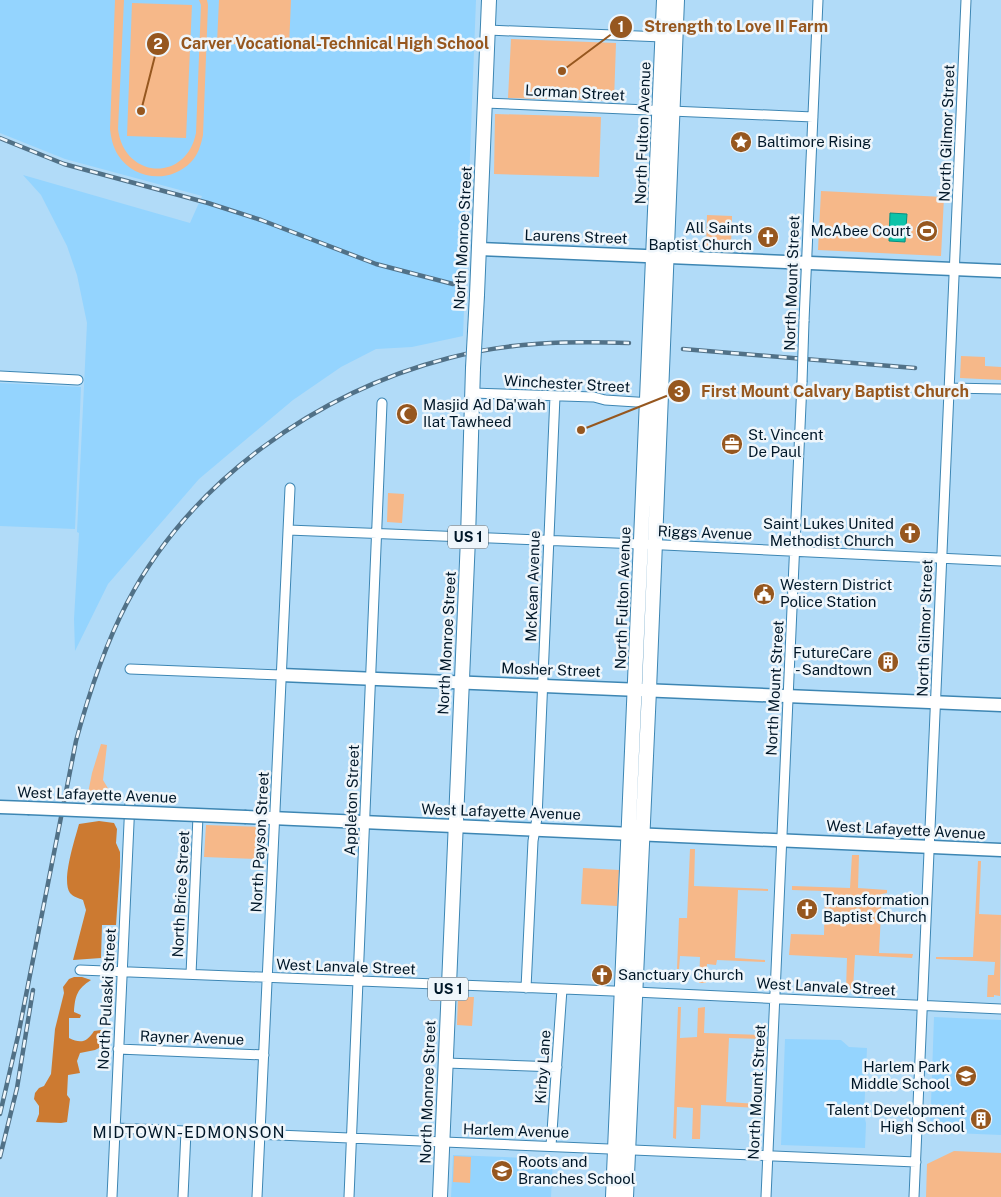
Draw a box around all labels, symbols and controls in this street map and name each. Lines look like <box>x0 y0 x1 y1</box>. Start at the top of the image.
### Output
callout: Strength to Love II Farm <box>609 11 838 42</box>
text: Strength to Love II Farm <box>644 17 828 36</box>
text: 1 <box>618 18 624 35</box>
callout: Carver Vocational-Technical High School <box>145 28 499 59</box>
text: Carver Vocational-Technical High School <box>181 34 489 53</box>
text: 2 <box>153 35 163 52</box>
street label: North Fulton Avenue <box>632 61 653 205</box>
street label: North Gilmor Street <box>936 64 957 202</box>
street label: Lorman Street <box>525 81 626 104</box>
place icon: Baltimore Rising <box>729 130 753 154</box>
place label: Baltimore Rising <box>757 133 871 150</box>
street label: North Monroe Street <box>450 166 475 310</box>
street label: North Mount Street <box>781 215 802 351</box>
place label: All Saints Baptist Church <box>648 219 752 253</box>
sports icon: McAbee Court <box>915 219 939 243</box>
place label: McAbee Court <box>810 222 911 239</box>
church icon: All Saints Baptist Church <box>756 225 780 249</box>
street label: Laurens Street <box>524 226 628 247</box>
street label: Winchester Street <box>503 372 631 395</box>
callout: First Mount Calvary Baptist Church <box>666 376 979 407</box>
text: First Mount Calvary Baptist Church <box>701 382 969 401</box>
text: 3 <box>674 383 684 400</box>
place label: Masjid Ad Da'wah Ilat Tawheed <box>423 396 546 430</box>
mosque icon: Masjid Ad Da'wah Ilat Tawheed <box>395 402 419 426</box>
place label: St. Vincent De Paul <box>748 426 824 460</box>
office icon: St. Vincent De Paul <box>720 432 744 456</box>
place label: Saint Lukes United Methodist Church <box>763 515 894 549</box>
church icon: Saint Lukes United Methodist Church <box>898 521 922 545</box>
street label: Riggs Avenue <box>657 522 753 543</box>
road number: US 1 <box>448 526 488 548</box>
street label: North Fulton Avenue <box>612 526 633 670</box>
street label: McKean Avenue <box>522 530 543 642</box>
street label: North Gilmor Street <box>914 559 935 697</box>
street label: North Monroe Street <box>434 571 459 715</box>
place label: Western District Police Station <box>780 576 893 610</box>
public building icon: Western District Police Station <box>752 582 776 606</box>
street label: North Mount Street <box>762 620 787 756</box>
place label: FutureCare - Sandtown <box>793 644 872 678</box>
building icon: FutureCare - Sandtown <box>876 650 900 674</box>
street label: Mosher Street <box>501 659 601 680</box>
street label: Appleton Street <box>341 744 362 856</box>
street label: North Payson Street <box>247 771 272 913</box>
street label: West Lafayette Avenue <box>17 783 177 806</box>
street label: West Lafayette Avenue <box>421 800 581 823</box>
street label: West Lafayette Avenue <box>826 817 986 842</box>
street label: North Brice Street <box>169 830 192 958</box>
place label: Transformation Baptist Church <box>823 891 929 925</box>
church icon: Transformation Baptist Church <box>795 897 819 921</box>
street label: North Pulaski Street <box>94 928 119 1070</box>
street label: West Lanvale Street <box>276 956 416 977</box>
church icon: Sanctuary Church <box>590 963 614 987</box>
place label: Sanctuary Church <box>618 966 743 983</box>
street label: West Lanvale Street <box>756 974 896 999</box>
road number: US 1 <box>428 978 468 1001</box>
street label: North Monroe Street <box>416 1020 439 1164</box>
street label: North Mount Street <box>744 1024 769 1160</box>
street label: Rayner Avenue <box>140 1027 244 1048</box>
street label: Kirby Lane <box>531 1029 554 1105</box>
place label: Harlem Park Middle School <box>851 1058 950 1092</box>
school or university icon: Harlem Park Middle School <box>954 1064 978 1088</box>
place label: Talent Development High School <box>826 1101 965 1135</box>
building icon: Talent Development High School <box>969 1107 993 1131</box>
street label: Harlem Avenue <box>463 1120 569 1141</box>
district label: MIDTOWN-EDMONSON <box>92 1123 286 1142</box>
place label: Roots and Branches School <box>518 1153 635 1187</box>
school or university icon: Roots and Branches School <box>490 1159 514 1183</box>

